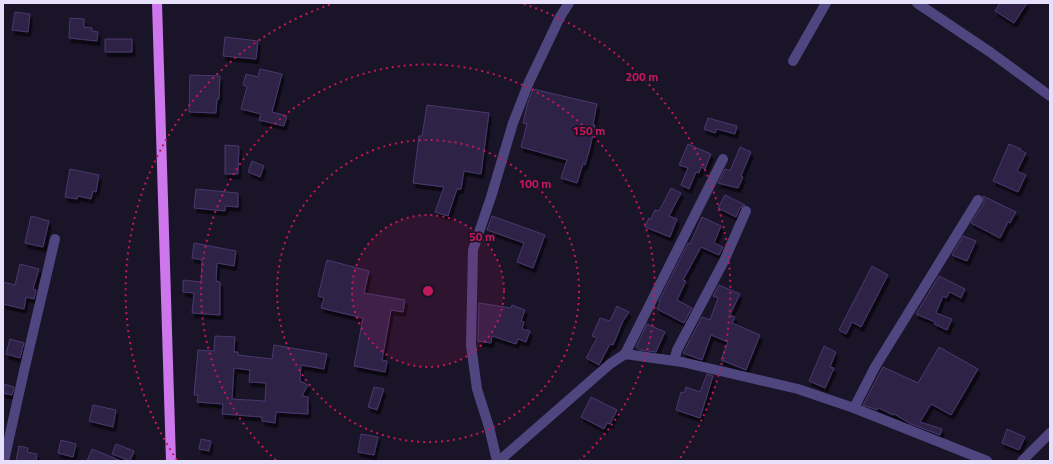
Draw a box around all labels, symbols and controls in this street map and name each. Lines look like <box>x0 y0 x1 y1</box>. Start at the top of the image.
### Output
text: 200 m <box>626 67 658 86</box>
text: 150 m <box>573 121 605 140</box>
text: 100 m <box>519 174 551 193</box>
text: 50 m <box>469 227 495 246</box>
centre of rings <box>421 284 435 298</box>

